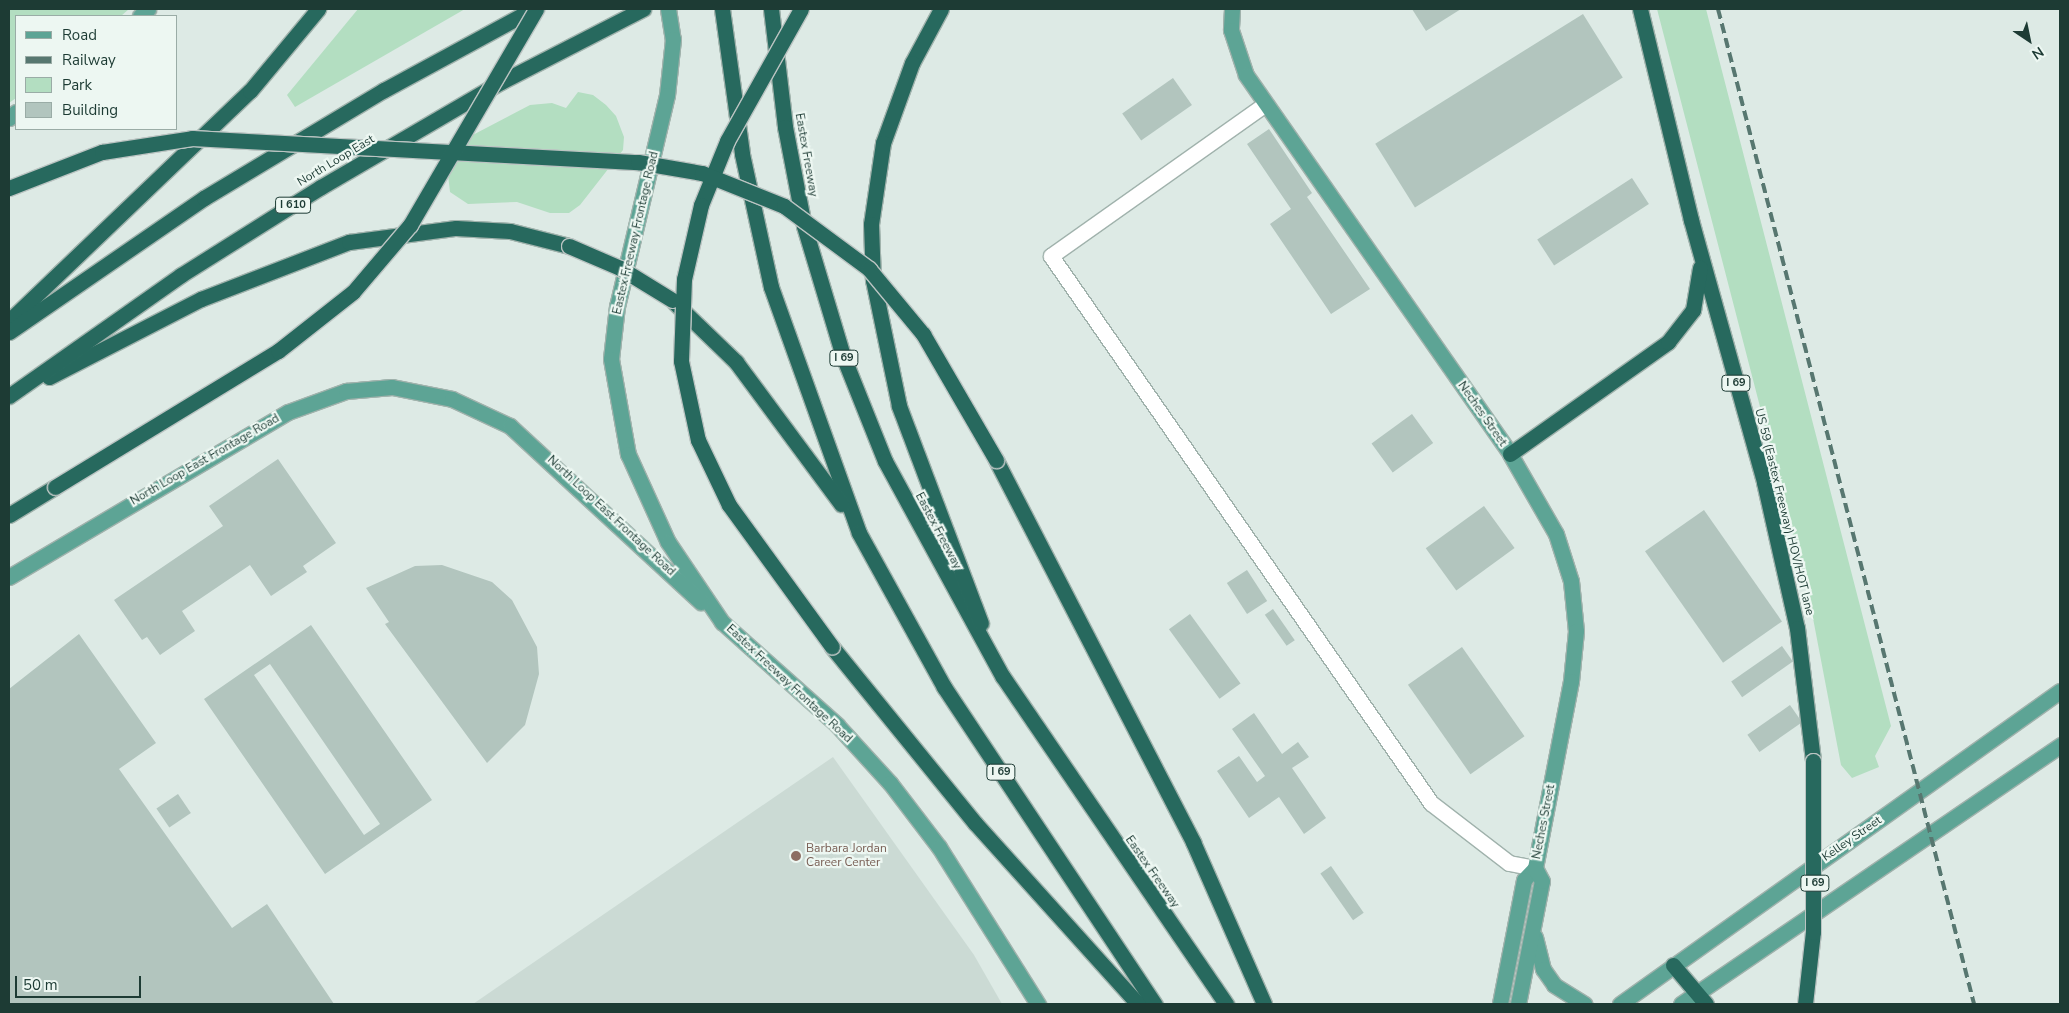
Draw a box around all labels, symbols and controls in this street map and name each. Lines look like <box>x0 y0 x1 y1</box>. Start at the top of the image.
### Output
legend <box>15 15 178 130</box>
north arrow <box>2004 15 2054 65</box>
text: Road <box>62 25 97 45</box>
text: N <box>2028 42 2047 64</box>
text: Railway <box>62 50 116 70</box>
text: Park <box>62 75 92 95</box>
text: Building <box>62 100 118 120</box>
street label: Eastex Freeway <box>792 112 820 198</box>
street label: North Loop East <box>295 132 377 190</box>
street label: Eastex Freeway Frontage Road <box>610 150 662 316</box>
road number: I 610 <box>274 196 312 214</box>
road number: I 69 <box>829 349 859 366</box>
road number: I 69 <box>1721 374 1751 392</box>
street label: Neches Street <box>1454 379 1510 449</box>
street label: US 59 (Eastex Freeway) HOV/HOT lane <box>1751 407 1817 617</box>
street label: North Loop East Frontage Road <box>128 411 282 509</box>
street label: North Loop East Frontage Road <box>544 453 678 579</box>
street label: Eastex Freeway <box>912 490 964 572</box>
street label: Eastex Freeway Frontage Road <box>723 622 855 746</box>
road number: I 69 <box>986 764 1016 780</box>
street label: Neches Street <box>1530 784 1558 860</box>
street label: Kelley Street <box>1820 813 1884 865</box>
street label: Eastex Freeway <box>1122 833 1182 911</box>
place label: Barbara Jordan Career Center <box>806 842 887 870</box>
marker: Barbara Jordan Career Center <box>790 850 802 862</box>
road number: I 69 <box>1800 874 1830 891</box>
scale bar <box>18 966 144 998</box>
text: 50 m <box>23 975 58 995</box>

